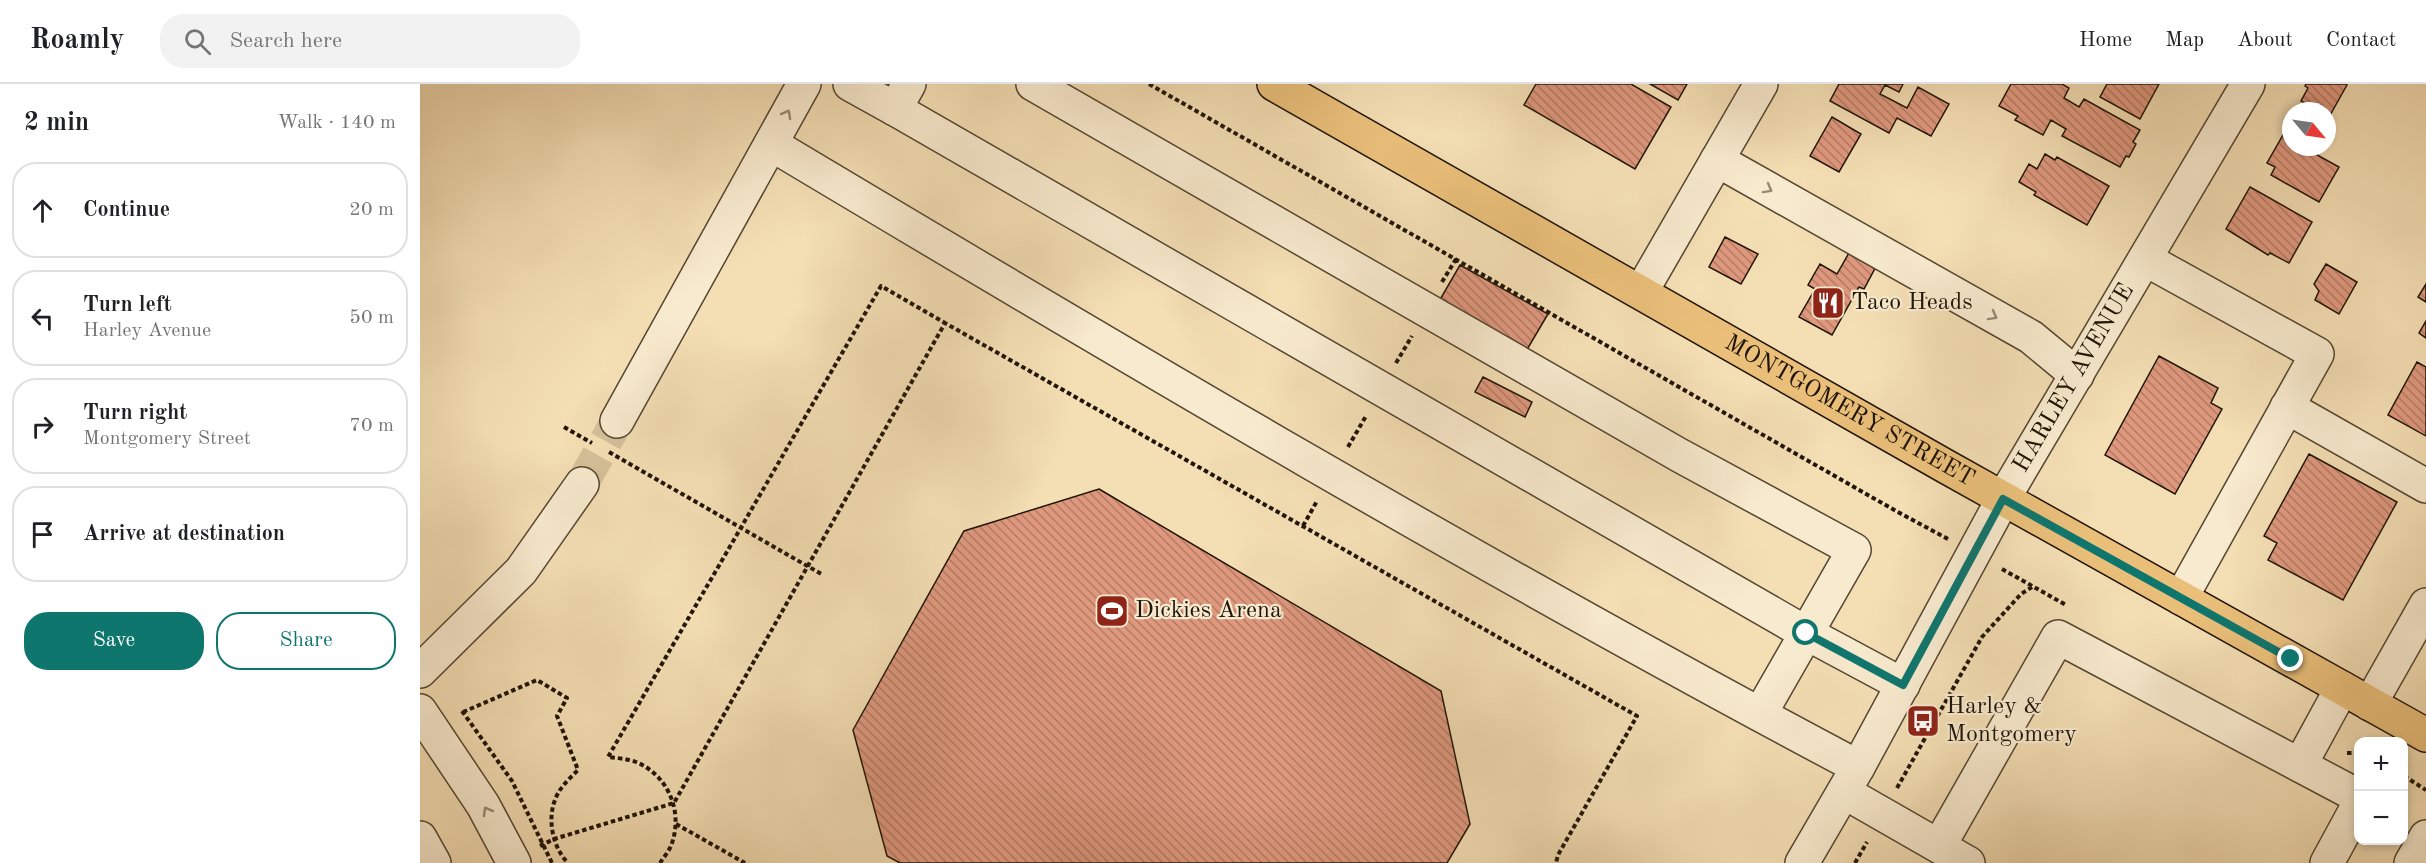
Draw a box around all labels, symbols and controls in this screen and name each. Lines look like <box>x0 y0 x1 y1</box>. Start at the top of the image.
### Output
search box <box>160 14 580 68</box>
icon: search <box>181 25 214 58</box>
text: Roamly <box>30 27 124 55</box>
text: Search here <box>229 30 342 52</box>
text: Home <box>2079 30 2132 51</box>
text: Map <box>2165 30 2204 51</box>
text: About <box>2237 30 2293 51</box>
text: Contact <box>2326 30 2396 51</box>
north arrow <box>2282 102 2336 156</box>
text: 2 min <box>24 110 89 136</box>
one-way arrow <box>780 110 792 120</box>
text: Walk · 140 m <box>277 113 396 133</box>
one-way arrow <box>1762 182 1772 193</box>
icon: ahead <box>26 194 59 227</box>
text: Continue <box>83 199 170 221</box>
text: 20 m <box>349 200 394 220</box>
street label: HARLEY AVENUE <box>2009 280 2139 477</box>
restaurant icon: Taco Heads <box>1810 285 1846 321</box>
place label: Taco Heads <box>1851 291 1973 315</box>
text: Turn left <box>83 294 172 316</box>
icon: left <box>26 302 59 335</box>
text: 50 m <box>349 308 394 328</box>
one-way arrow <box>1987 309 1997 320</box>
text: Harley Avenue <box>83 321 211 341</box>
street label: MONTGOMERY STREET <box>1720 331 1978 492</box>
text: Turn right <box>83 402 187 424</box>
icon: right <box>26 410 59 443</box>
text: 70 m <box>349 416 394 436</box>
text: Montgomery Street <box>83 429 251 449</box>
icon: arrive <box>26 518 59 551</box>
text: Arrive at destination <box>83 523 285 545</box>
sports icon: Dickies Arena <box>1094 593 1130 629</box>
place label: Dickies Arena <box>1135 599 1282 623</box>
button: Save <box>24 612 204 670</box>
button: Share <box>216 612 396 670</box>
route start <box>1792 619 1818 645</box>
route end <box>2277 645 2303 671</box>
place label: Harley & Montgomery <box>1946 695 2077 747</box>
bus stop icon: Harley & Montgomery <box>1905 703 1941 739</box>
map controls <box>2354 737 2408 845</box>
button: + <box>2354 737 2408 791</box>
button: − <box>2354 791 2408 845</box>
one-way arrow <box>482 807 494 818</box>

